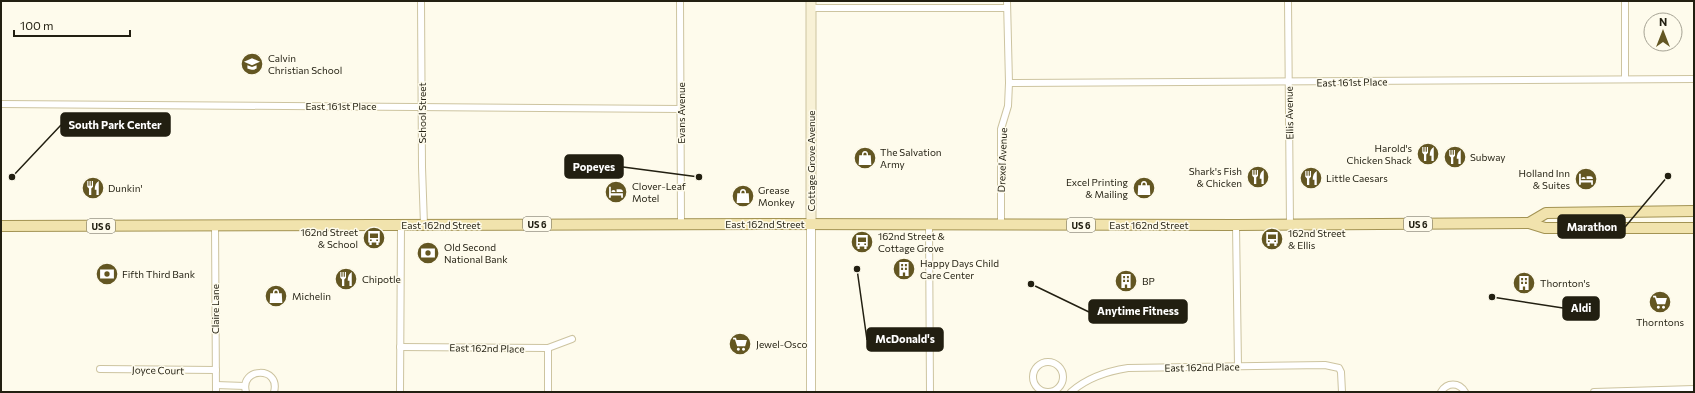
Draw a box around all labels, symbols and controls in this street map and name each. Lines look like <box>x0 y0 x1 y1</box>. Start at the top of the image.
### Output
scale bar <box>14 12 130 38</box>
north arrow <box>1643 12 1683 52</box>
text: N <box>1659 15 1667 28</box>
text: 100 m <box>20 18 54 32</box>
school or university icon: Calvin Christian School <box>239 51 265 77</box>
place label: Calvin Christian School <box>268 52 342 76</box>
street label: East 161st Place <box>1316 75 1388 89</box>
street label: School Street <box>416 82 428 144</box>
street label: Evans Avenue <box>675 82 687 144</box>
street label: Ellis Avenue <box>1283 86 1295 140</box>
street label: East 161st Place <box>305 100 377 112</box>
street label: Cottage Grove Avenue <box>805 110 817 212</box>
callout: South Park Center <box>61 113 170 136</box>
text: South Park Center <box>68 118 162 131</box>
street label: Drexel Avenue <box>995 127 1009 193</box>
restaurant icon: Harold's Chicken Shack <box>1415 141 1441 167</box>
place label: Harold's Chicken Shack <box>1347 142 1413 166</box>
restaurant icon: Subway <box>1442 144 1468 170</box>
shop icon: The Salvation Army <box>852 145 878 171</box>
place label: The Salvation Army <box>880 146 942 170</box>
place label: Subway <box>1470 151 1505 163</box>
callout: Popeyes <box>565 155 623 178</box>
text: Popeyes <box>573 160 615 173</box>
restaurant icon: Shark's Fish & Chicken <box>1245 164 1271 190</box>
place label: Shark's Fish & Chicken <box>1189 165 1242 189</box>
restaurant icon: Little Caesars <box>1298 165 1324 191</box>
hotel icon: Holland Inn & Suites <box>1573 166 1599 192</box>
place label: Holland Inn & Suites <box>1519 167 1570 191</box>
place label: Little Caesars <box>1326 172 1388 184</box>
restaurant icon: Dunkin' <box>80 175 106 201</box>
shop icon: Excel Printing & Mailing <box>1131 175 1157 201</box>
place label: Excel Printing & Mailing <box>1066 176 1129 200</box>
hotel icon: Clover-Leaf Motel <box>603 179 629 205</box>
place label: Clover-Leaf Motel <box>632 180 686 204</box>
place label: Dunkin' <box>108 182 142 194</box>
shop icon: Grease Monkey <box>730 183 756 209</box>
place label: Grease Monkey <box>758 184 795 208</box>
callout: Marathon <box>1558 215 1625 238</box>
road number: US 6 <box>523 217 551 231</box>
road number: US 6 <box>1404 217 1432 231</box>
street label: East 162nd Street <box>725 218 805 230</box>
road number: US 6 <box>1067 218 1095 232</box>
road number: US 6 <box>87 219 115 233</box>
street label: East 162nd Street <box>401 219 481 231</box>
street label: East 162nd Street <box>1109 219 1189 231</box>
text: Marathon <box>1567 220 1617 233</box>
bus stop icon: 162nd Street & School <box>361 225 387 251</box>
place label: 162nd Street & School <box>300 226 358 250</box>
bus stop icon: 162nd Street & Ellis <box>1259 226 1285 252</box>
place label: 162nd Street & Ellis <box>1288 227 1346 251</box>
bus stop icon: 162nd Street & Cottage Grove <box>849 229 875 255</box>
place label: 162nd Street & Cottage Grove <box>878 230 945 254</box>
bank icon: Old Second National Bank <box>415 240 441 266</box>
place label: Old Second National Bank <box>444 241 508 265</box>
building icon: Happy Days Child Care Center <box>891 256 917 282</box>
place label: Happy Days Child Care Center <box>920 257 999 281</box>
bank icon: Fifth Third Bank <box>94 261 120 287</box>
restaurant icon: Chipotle <box>333 266 359 292</box>
place label: Fifth Third Bank <box>122 268 196 280</box>
building icon: BP <box>1113 268 1139 294</box>
building icon: Thornton's <box>1511 270 1537 296</box>
place label: Chipotle <box>362 273 401 285</box>
place label: BP <box>1142 275 1155 287</box>
place label: Thornton's <box>1540 277 1591 289</box>
shop icon: Michelin <box>263 283 289 309</box>
street label: Claire Lane <box>209 284 221 334</box>
supermarket icon: Thorntons <box>1647 289 1673 315</box>
place label: Michelin <box>292 290 331 302</box>
callout: Aldi <box>1563 297 1599 320</box>
callout: Anytime Fitness <box>1089 300 1187 323</box>
text: Aldi <box>1571 301 1591 314</box>
text: Anytime Fitness <box>1097 304 1179 317</box>
place label: Thorntons <box>1636 316 1685 328</box>
callout: McDonald's <box>867 328 943 351</box>
supermarket icon: Jewel-Osco <box>727 331 753 357</box>
text: McDonald's <box>875 332 935 345</box>
place label: Jewel-Osco <box>756 338 808 350</box>
street label: East 162nd Place <box>449 341 525 355</box>
street label: East 162nd Place <box>1164 360 1240 374</box>
street label: Joyce Court <box>132 364 184 376</box>

